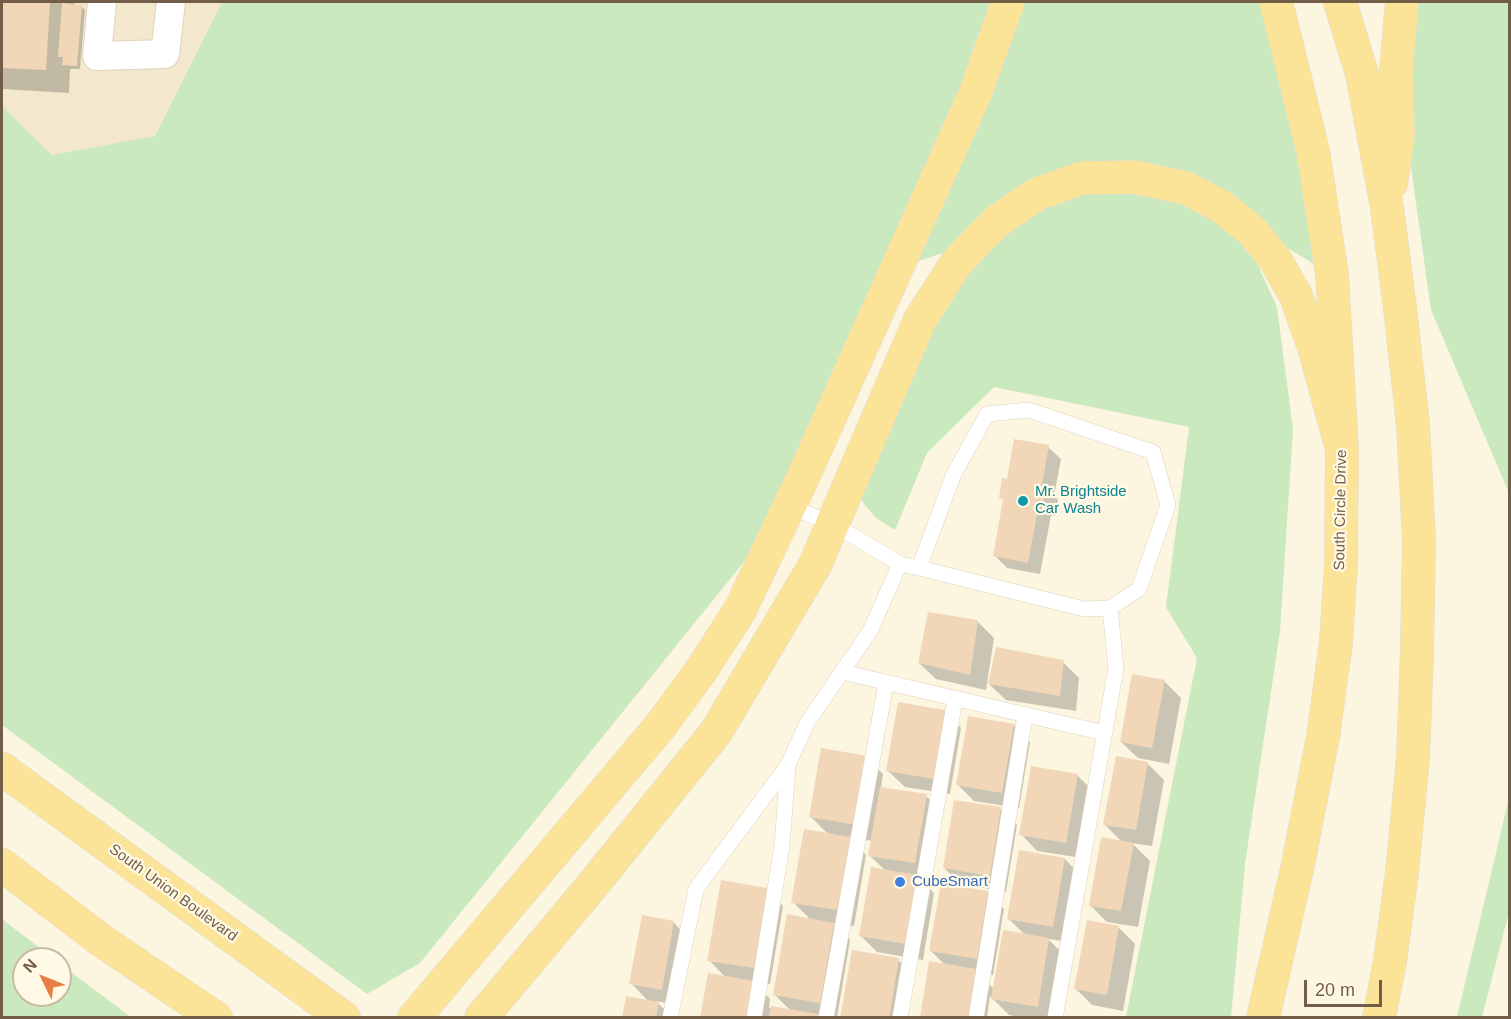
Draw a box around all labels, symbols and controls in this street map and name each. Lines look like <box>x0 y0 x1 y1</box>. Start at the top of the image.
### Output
street label: South Circle Drive <box>1331 449 1351 571</box>
place label: Mr. Brightside Car Wash <box>1035 483 1127 518</box>
marker: Mr. Brightside Car Wash <box>1016 494 1030 508</box>
street label: South Union Boulevard <box>105 840 241 946</box>
place label: CubeSmart <box>912 873 988 891</box>
marker: CubeSmart <box>893 875 907 889</box>
north arrow <box>12 947 72 1007</box>
text: N <box>20 956 40 976</box>
scale bar <box>1307 968 1385 1006</box>
text: 20 m <box>1315 980 1355 1000</box>

